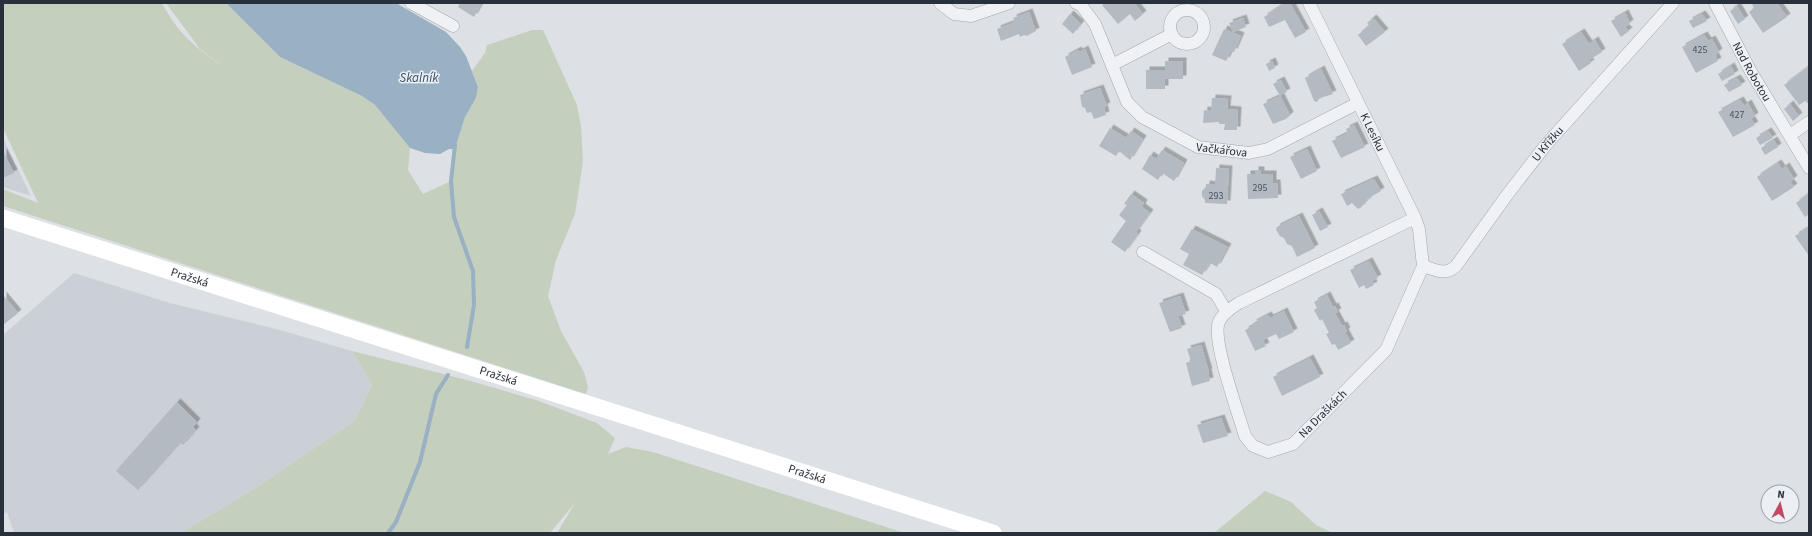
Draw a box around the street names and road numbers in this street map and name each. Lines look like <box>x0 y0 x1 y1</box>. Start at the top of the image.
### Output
street label: Nad Robotou <box>1728 39 1776 105</box>
street label: K Lesíku <box>1356 110 1389 154</box>
street label: U Křížku <box>1528 122 1567 165</box>
street label: Vačkářova <box>1195 138 1248 161</box>
street label: Pražská <box>169 263 211 291</box>
street label: Pražská <box>477 362 520 390</box>
street label: Na Draškách <box>1295 386 1351 442</box>
street label: Pražská <box>786 460 828 488</box>

